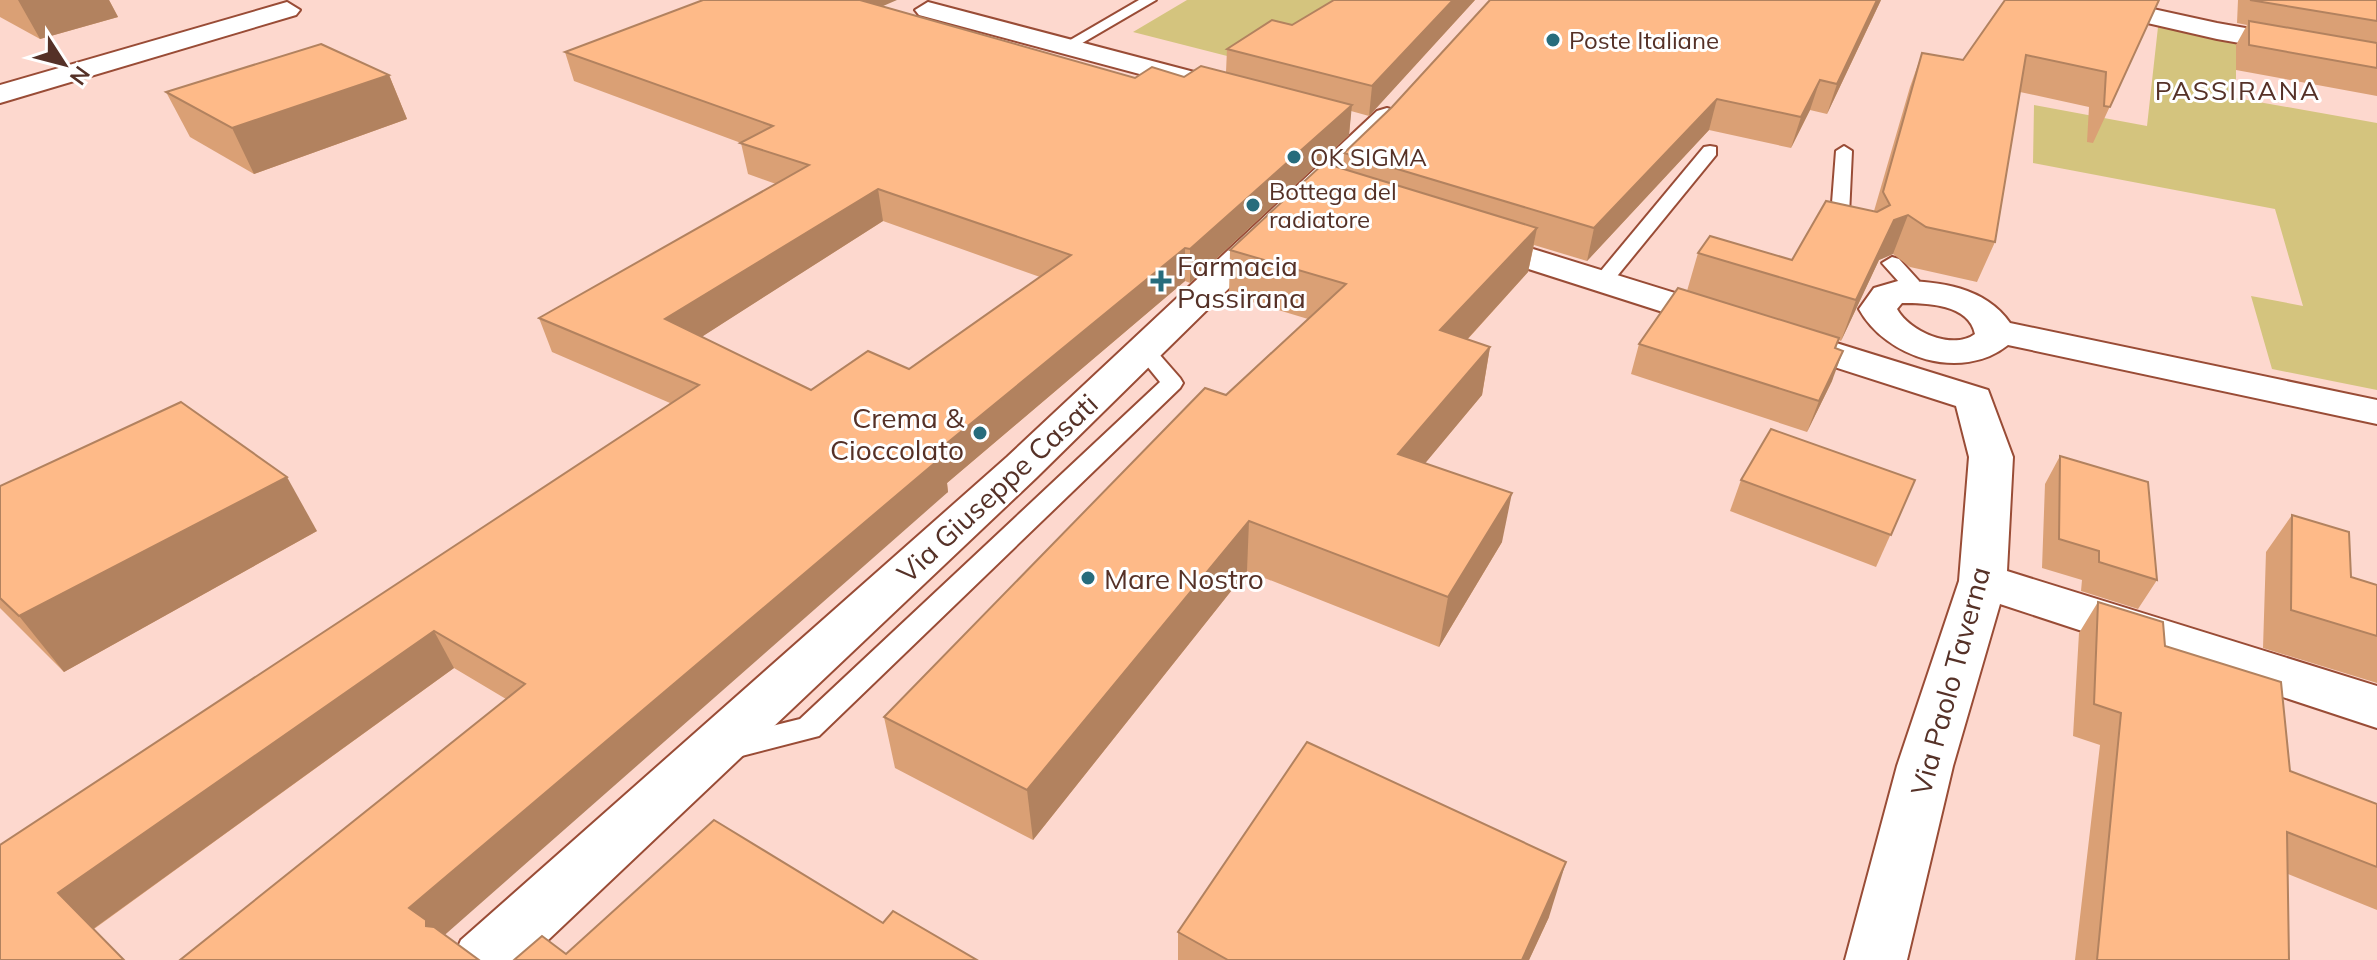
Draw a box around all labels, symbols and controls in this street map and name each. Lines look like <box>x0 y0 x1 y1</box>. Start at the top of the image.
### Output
north arrow <box>24 24 104 104</box>
place label: Poste Italiane <box>1569 25 1719 55</box>
marker: Poste Italiane <box>1544 31 1562 49</box>
text: N <box>64 61 96 91</box>
district label: PASSIRANA <box>2155 74 2321 107</box>
place label: OK SIGMA <box>1310 142 1427 172</box>
marker: OK SIGMA <box>1285 148 1303 166</box>
place label: Bottega del radiatore <box>1269 176 1397 234</box>
marker: Bottega del radiatore <box>1244 196 1262 214</box>
place label: Farmacia Passirana <box>1177 248 1306 315</box>
marker: Farmacia Passirana <box>1152 272 1170 290</box>
street label: Via Giuseppe Casati <box>889 386 1105 590</box>
place label: Crema & Cioccolato <box>830 400 965 467</box>
marker: Crema & Cioccolato <box>971 424 989 442</box>
place label: Mare Nostro <box>1104 561 1264 596</box>
street label: Via Paolo Taverna <box>1903 563 1997 799</box>
marker: Mare Nostro <box>1079 569 1097 587</box>

